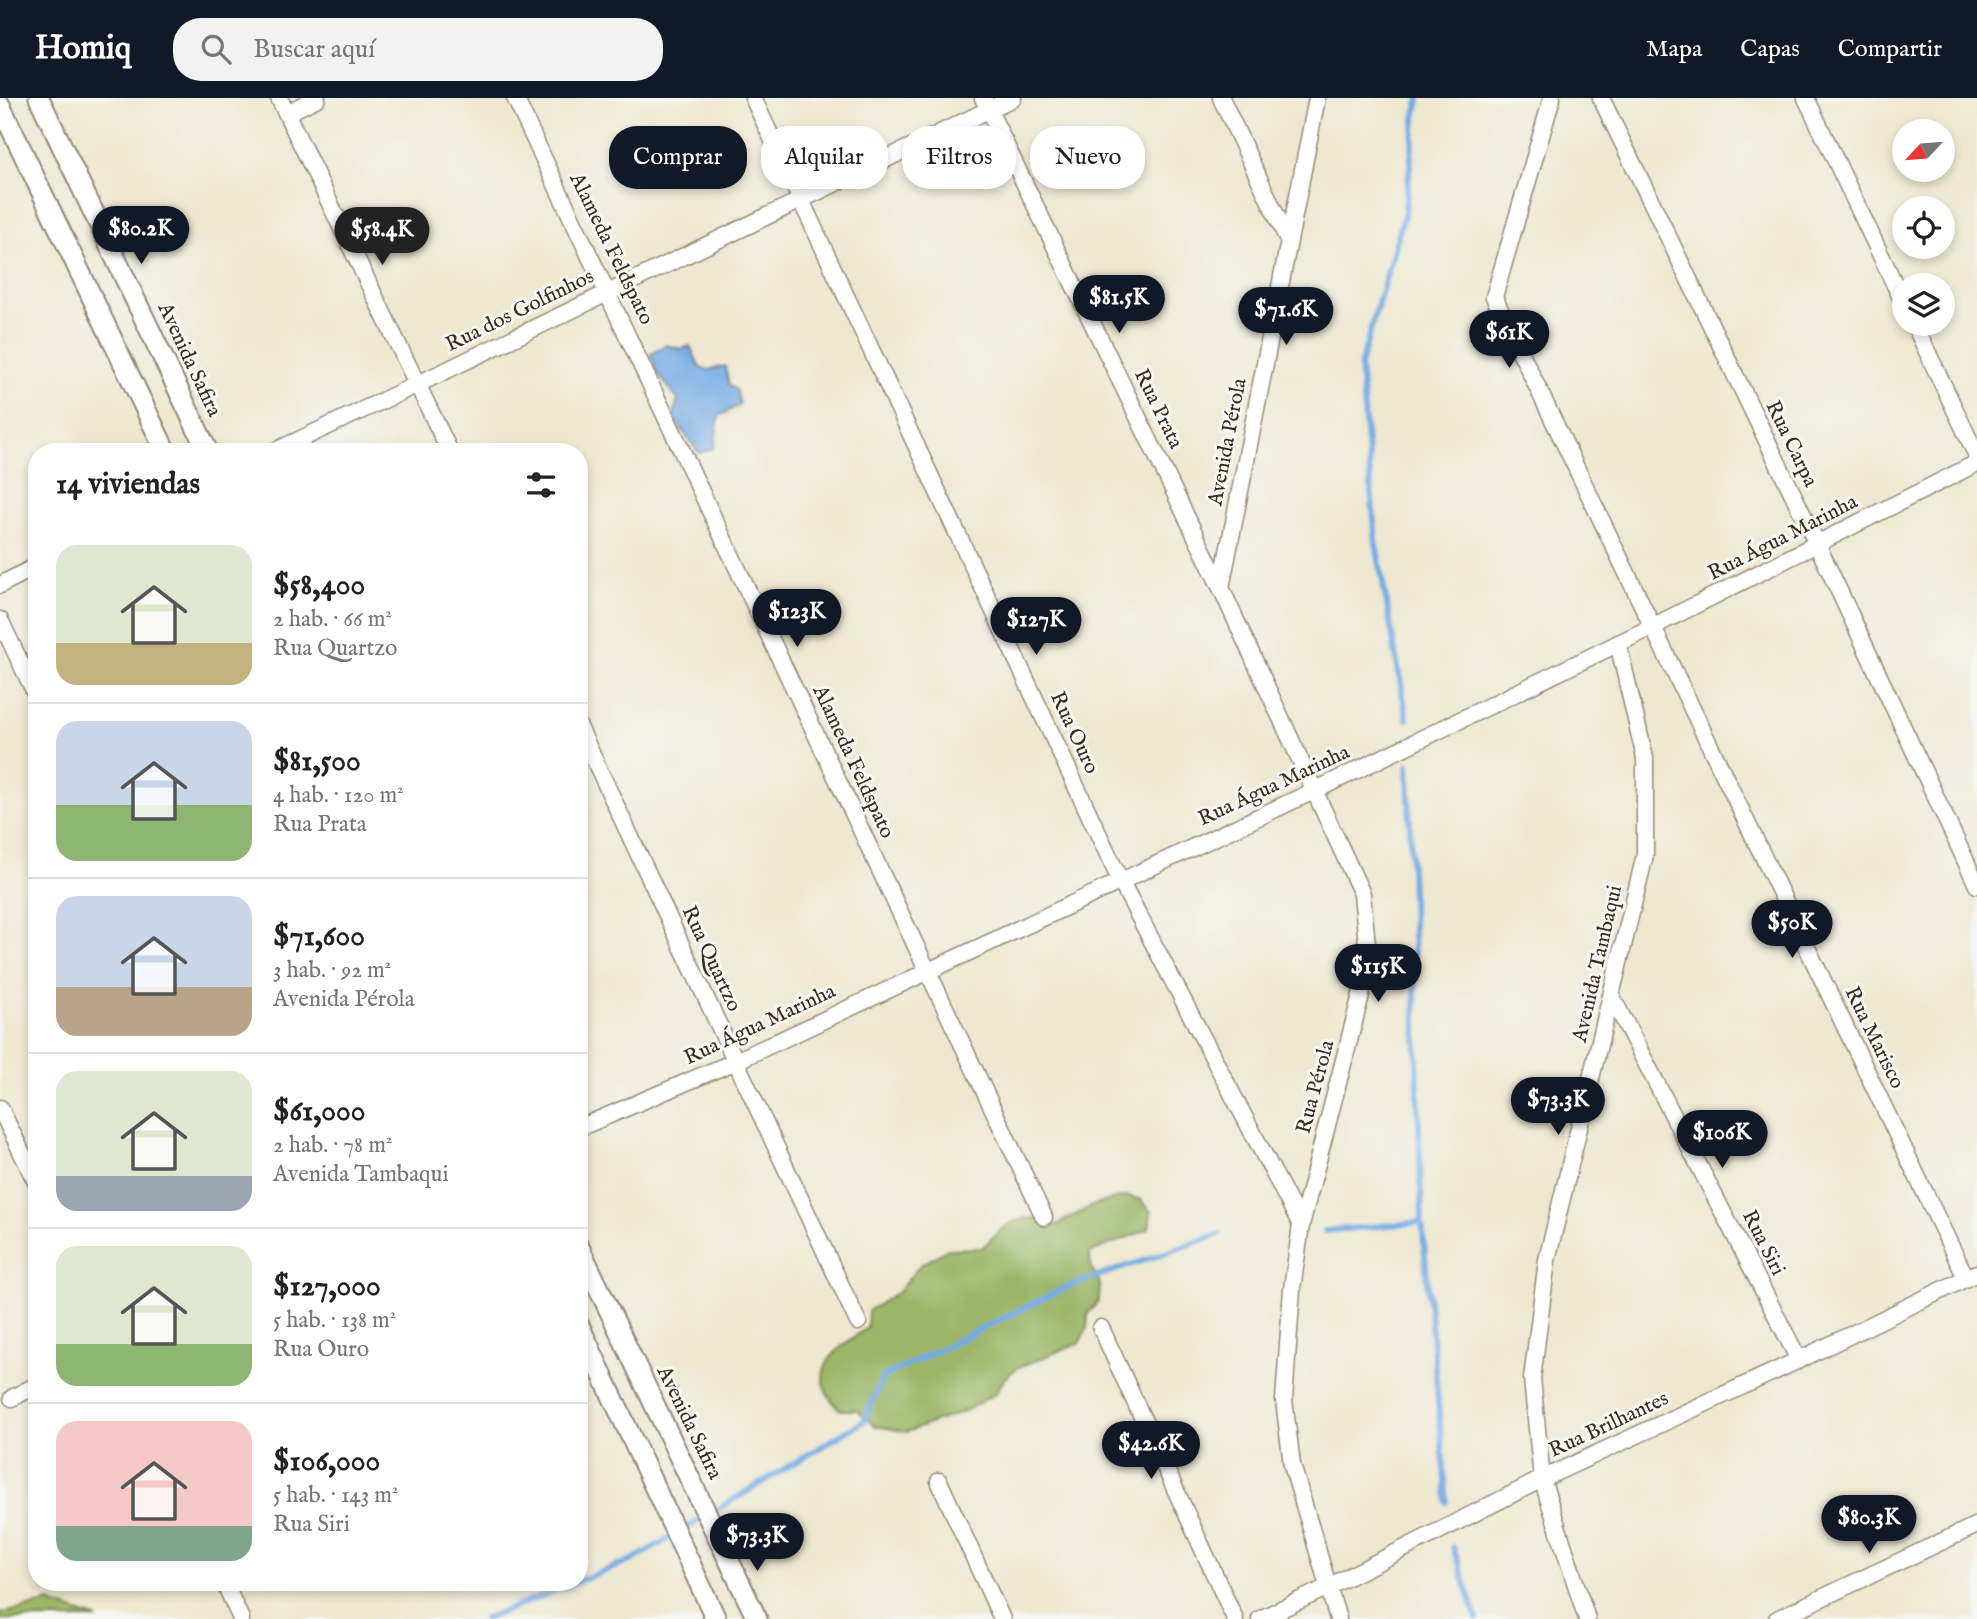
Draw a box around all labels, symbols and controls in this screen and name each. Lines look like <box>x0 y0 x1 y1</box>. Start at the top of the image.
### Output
search box <box>173 18 663 81</box>
text: Homiq <box>35 28 131 70</box>
icon: search <box>197 30 235 68</box>
text: Buscar aquí <box>253 33 375 66</box>
text: Mapa <box>1646 34 1702 65</box>
text: Capas <box>1740 34 1800 65</box>
text: Compartir <box>1838 34 1942 65</box>
north arrow <box>1892 119 1955 182</box>
map controls <box>1892 119 1955 336</box>
chip: Comprar <box>609 126 747 189</box>
chip: Alquilar <box>761 126 888 189</box>
chip: Filtros <box>902 126 1016 189</box>
chip: Nuevo <box>1030 126 1145 189</box>
street label: Alameda Feldspato <box>562 168 659 329</box>
button: locate <box>1892 196 1955 259</box>
pin: $80.2K <box>84 206 198 266</box>
pin: $58.4K <box>325 208 439 267</box>
text: $80.2K <box>108 214 174 243</box>
text: $58.4K <box>350 215 414 244</box>
street label: Rua dos Golfinhos <box>441 263 599 359</box>
button: layers <box>1892 273 1955 336</box>
pin: $81.5K <box>1062 275 1176 335</box>
text: $81.5K <box>1089 283 1149 312</box>
pin: $71.6K <box>1229 288 1343 347</box>
text: $71.6K <box>1254 295 1318 324</box>
street label: Avenida Safira <box>150 298 228 422</box>
pin: $61K <box>1468 310 1550 370</box>
text: $61K <box>1485 318 1533 347</box>
street label: Rua Prata <box>1127 365 1189 454</box>
street label: Avenida Pérola <box>1202 375 1254 509</box>
street label: Rua Carpa <box>1759 396 1824 492</box>
text: 14 viviendas <box>56 466 200 504</box>
icon: filters <box>522 466 560 504</box>
street label: Rua Água Marinha <box>1703 487 1863 587</box>
text: $58,400 <box>273 567 365 605</box>
icon: home <box>112 573 196 657</box>
pin: $123K <box>748 589 846 649</box>
text: $123K <box>768 597 826 626</box>
pin: $127K <box>987 598 1085 657</box>
text: 2 hab. · 66 m² <box>273 605 392 634</box>
text: $127K <box>1006 605 1066 634</box>
text: Rua Quartzo <box>273 634 397 663</box>
street label: Alameda Feldspato <box>805 680 900 843</box>
street label: Rua Ouro <box>1043 688 1105 778</box>
street label: Rua Água Marinha <box>1193 738 1355 833</box>
text: $81,500 <box>273 743 361 781</box>
icon: home <box>112 749 196 833</box>
text: 4 hab. · 120 m² <box>273 781 404 810</box>
text: Rua Prata <box>273 810 367 839</box>
street label: Avenida Tambaqui <box>1567 883 1629 1046</box>
pin: $50K <box>1751 900 1833 960</box>
street label: Rua Quartzo <box>675 902 747 1016</box>
text: $50K <box>1768 908 1816 937</box>
text: $71,600 <box>273 918 365 956</box>
icon: home <box>112 924 196 1008</box>
pin: $115K <box>1329 944 1427 1004</box>
text: $115K <box>1351 952 1405 981</box>
text: 3 hab. · 92 m² <box>273 956 391 985</box>
street label: Rua Água Marinha <box>679 977 841 1072</box>
street label: Rua Marisco <box>1838 983 1910 1093</box>
text: Avenida Pérola <box>273 985 415 1014</box>
street label: Rua Pérola <box>1291 1036 1342 1137</box>
pin: $73.3K <box>1501 1077 1615 1137</box>
text: $73.3K <box>1527 1085 1589 1114</box>
text: $61,000 <box>273 1093 365 1131</box>
icon: home <box>112 1099 196 1183</box>
pin: $106K <box>1673 1110 1771 1170</box>
text: $106K <box>1693 1118 1751 1147</box>
text: 2 hab. · 78 m² <box>273 1131 392 1160</box>
text: Avenida Tambaqui <box>273 1160 449 1189</box>
street label: Rua Siri <box>1735 1206 1791 1280</box>
text: $127,000 <box>273 1268 381 1306</box>
icon: home <box>112 1274 196 1358</box>
text: 5 hab. · 138 m² <box>273 1306 396 1335</box>
text: Rua Ouro <box>273 1335 369 1364</box>
street label: Avenida Safira <box>649 1361 729 1485</box>
street label: Rua Brilhantes <box>1545 1386 1673 1464</box>
pin: $42.6K <box>1094 1422 1208 1481</box>
text: $42.6K <box>1118 1429 1184 1458</box>
text: $106,000 <box>273 1443 380 1481</box>
icon: home <box>112 1449 196 1533</box>
text: 5 hab. · 143 m² <box>273 1481 399 1510</box>
pin: $80.3K <box>1812 1496 1926 1555</box>
text: $80.3K <box>1837 1503 1901 1532</box>
text: Rua Siri <box>273 1510 350 1539</box>
pin: $73.3K <box>700 1514 814 1573</box>
text: $73.3K <box>726 1521 788 1550</box>

